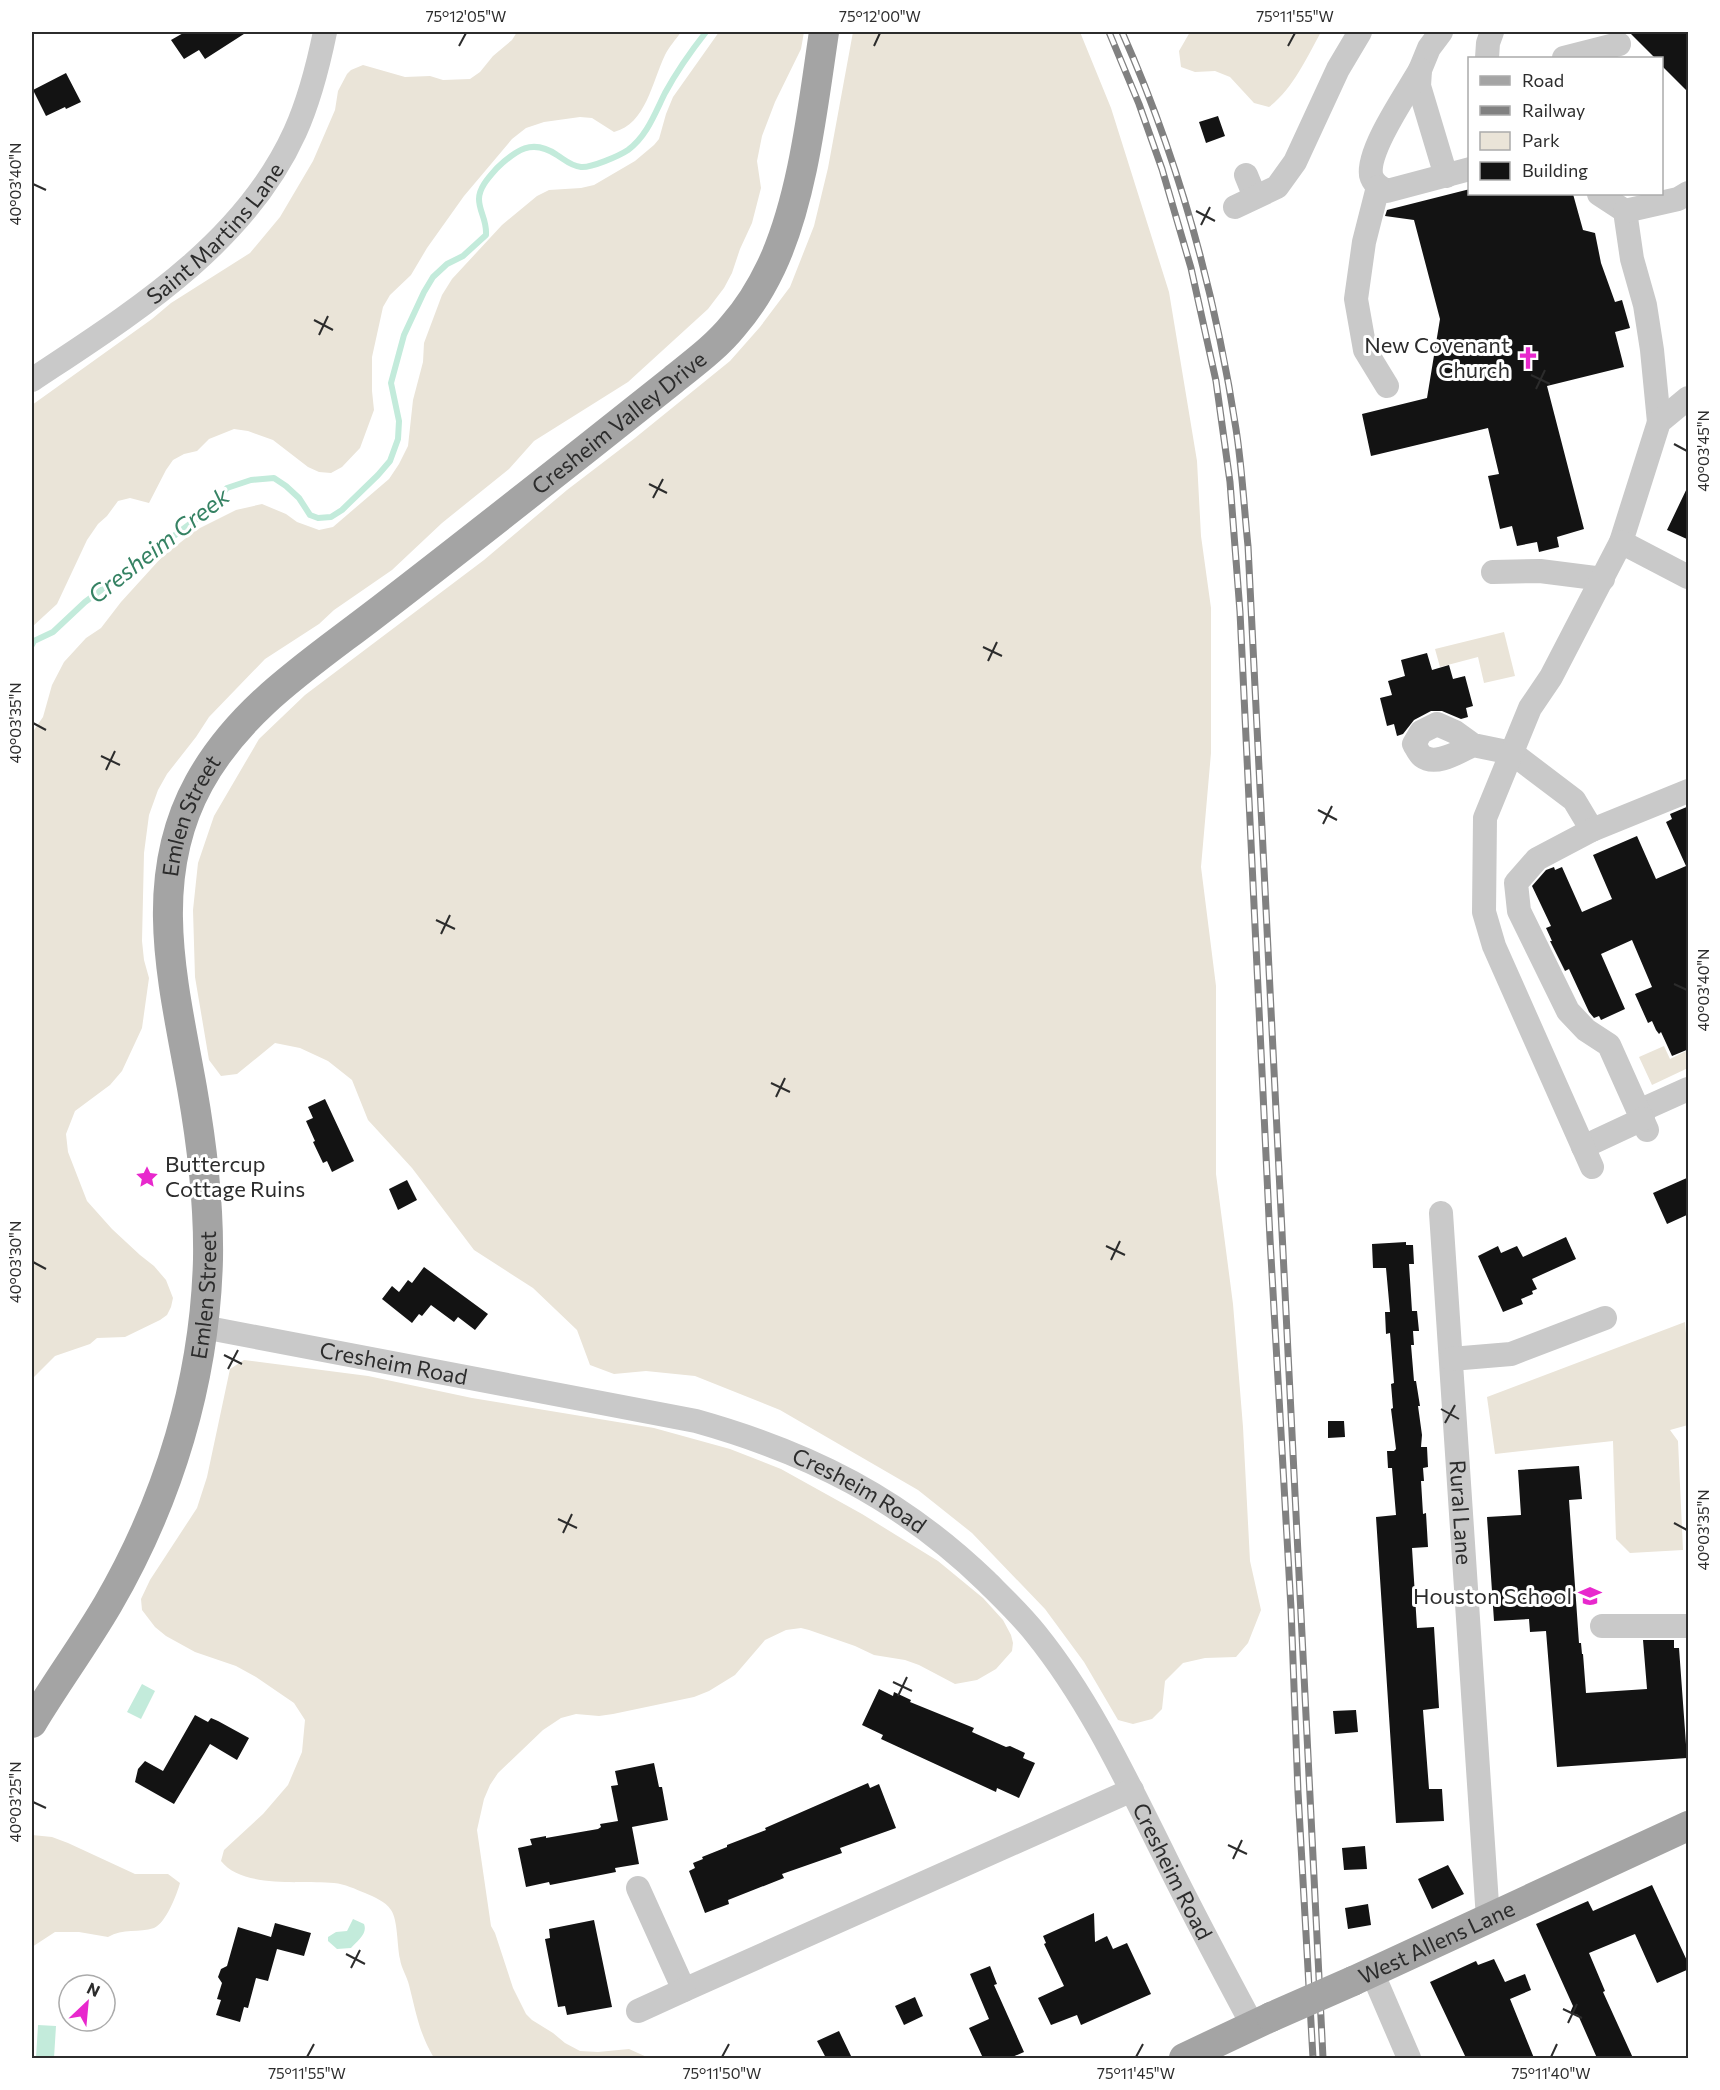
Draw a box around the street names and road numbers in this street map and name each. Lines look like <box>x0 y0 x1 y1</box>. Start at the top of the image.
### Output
street label: Saint Martins Lane <box>141 157 289 310</box>
street label: Cresheim Valley Drive <box>526 345 711 500</box>
street label: Emlen Street <box>156 750 226 878</box>
street label: Emlen Street <box>184 1231 221 1361</box>
street label: Cresheim Road <box>318 1336 470 1390</box>
street label: Cresheim Road <box>789 1442 932 1538</box>
street label: Rural Lane <box>1444 1459 1478 1566</box>
street label: Cresheim Road <box>1127 1798 1219 1944</box>
street label: West Allens Lane <box>1354 1894 1519 1990</box>

